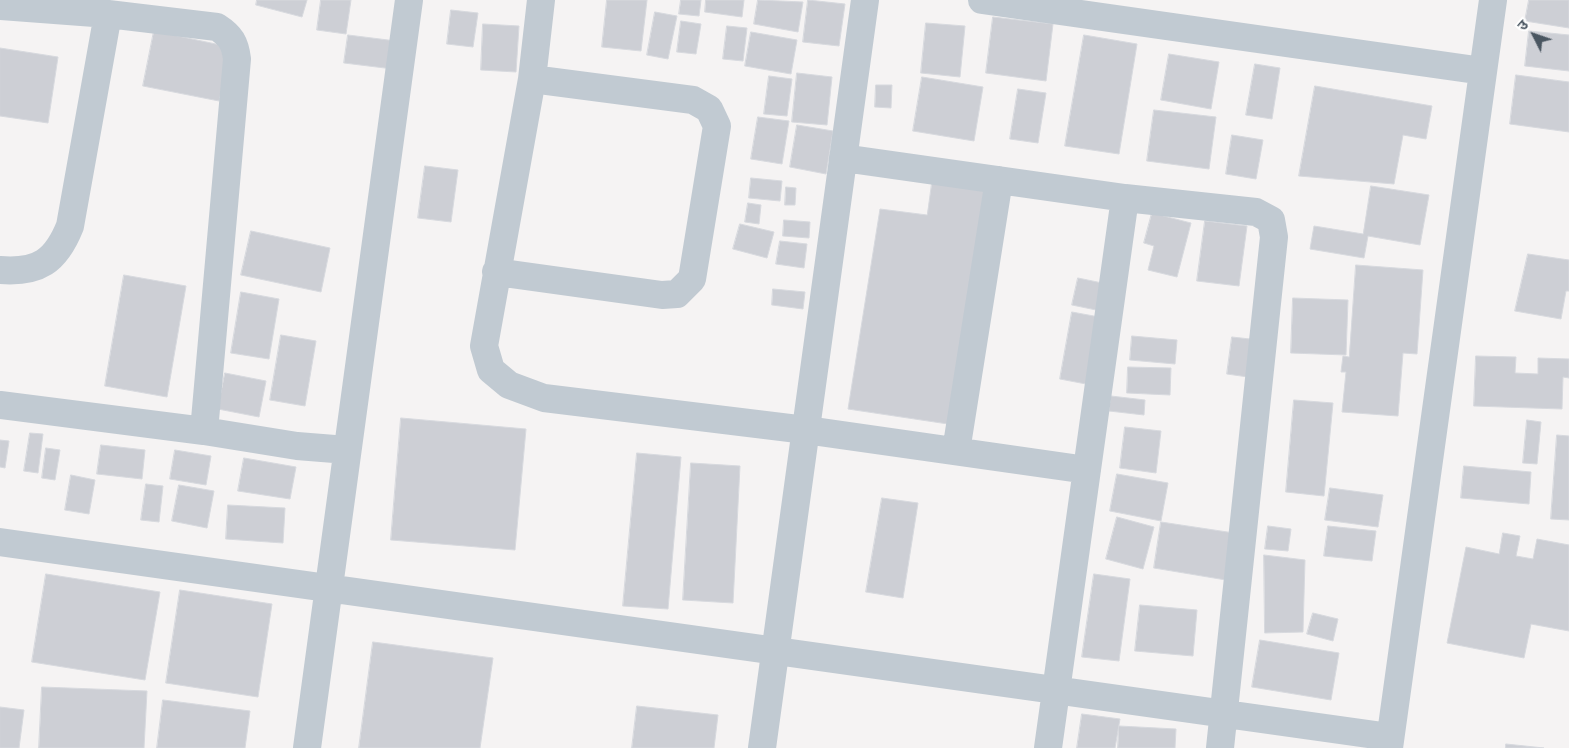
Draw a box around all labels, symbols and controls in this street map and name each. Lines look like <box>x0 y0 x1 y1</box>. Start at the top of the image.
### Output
north arrow <box>1509 10 1559 60</box>
text: उ <box>1513 16 1532 34</box>

